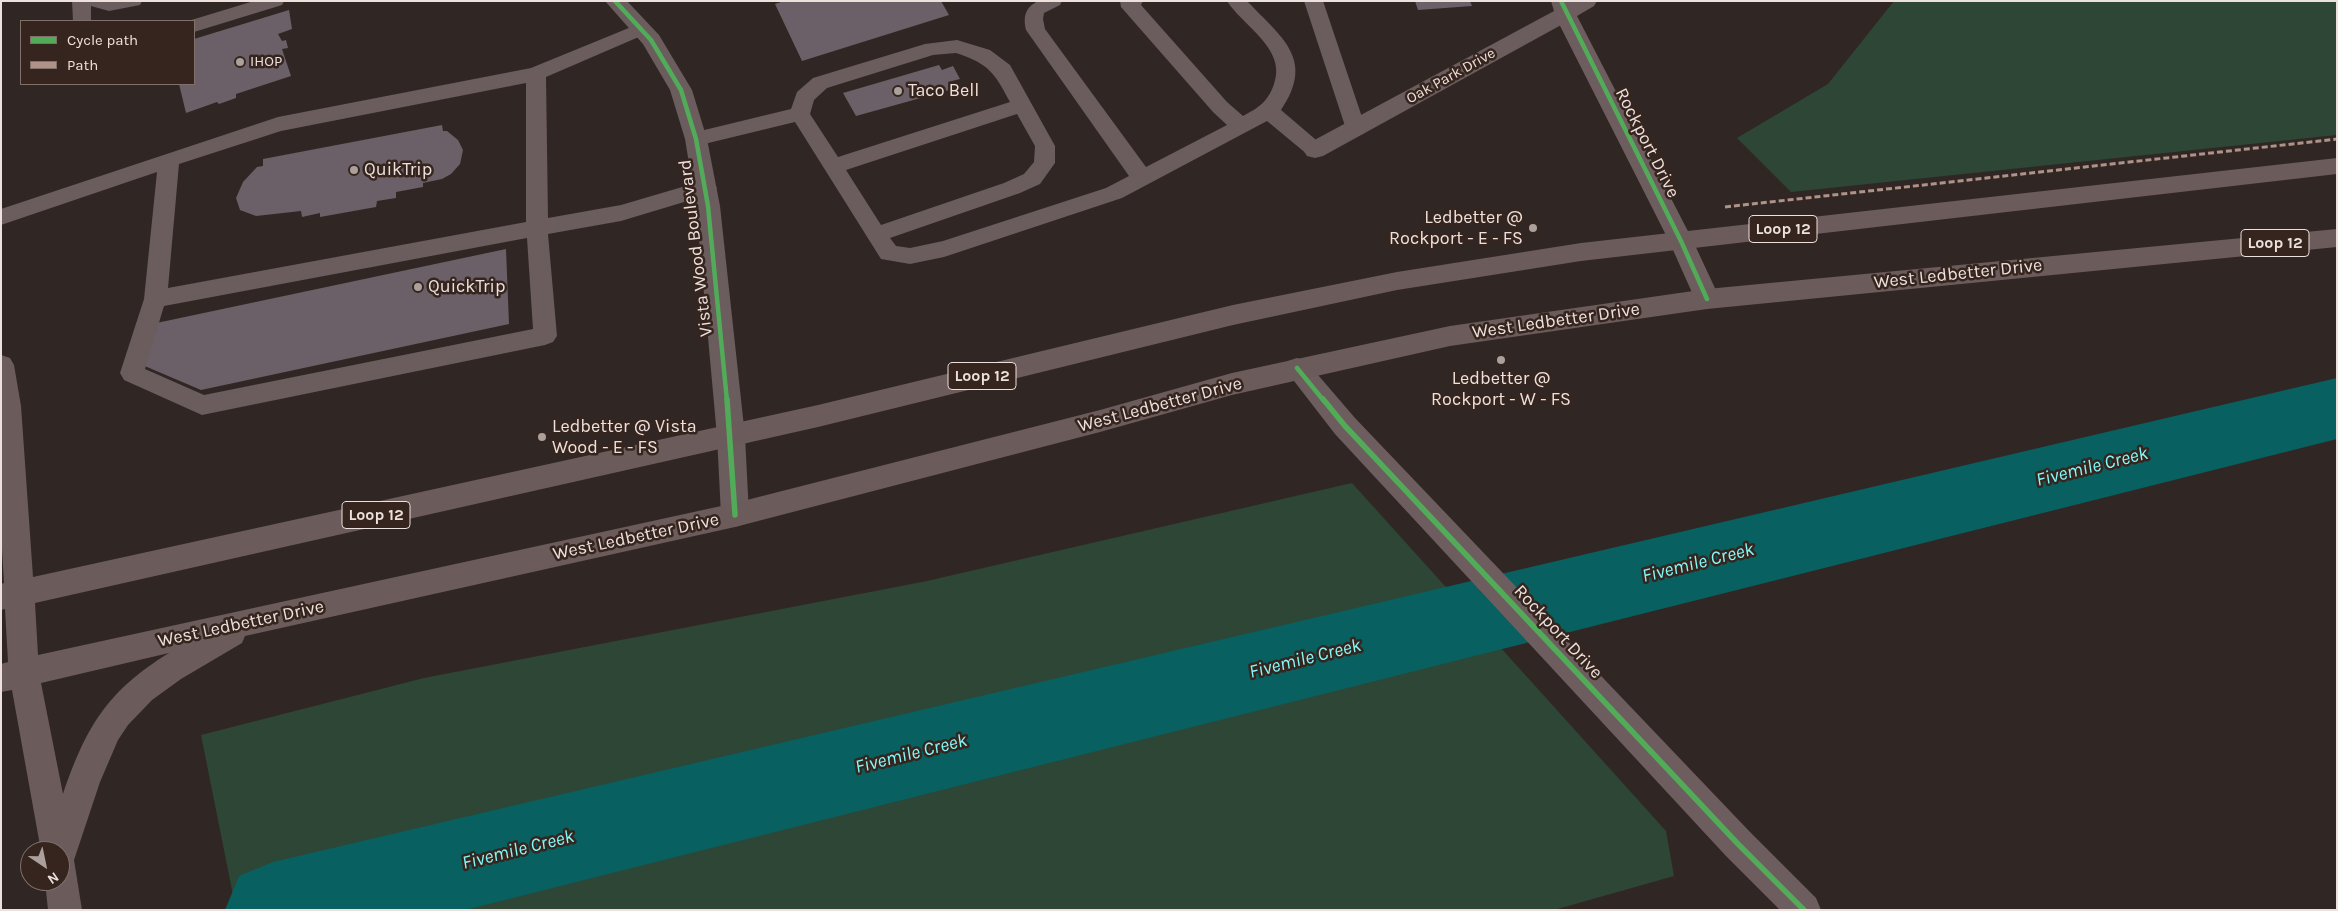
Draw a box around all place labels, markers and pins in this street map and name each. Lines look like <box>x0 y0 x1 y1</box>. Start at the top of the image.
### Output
place label: IHOP <box>250 53 282 71</box>
marker: IHOP <box>234 56 246 68</box>
place label: Taco Bell <box>908 80 979 102</box>
marker: Taco Bell <box>892 85 904 97</box>
place label: QuikTrip <box>364 159 432 181</box>
marker: QuikTrip <box>348 164 360 176</box>
place label: Ledbetter @ Rockport - E - FS <box>1389 207 1523 250</box>
marker: Ledbetter @ Rockport - E - FS <box>1527 222 1539 234</box>
place label: QuickTrip <box>428 276 506 298</box>
marker: QuickTrip <box>412 281 424 293</box>
marker: Ledbetter @ Rockport - W - FS <box>1495 354 1507 366</box>
place label: Ledbetter @ Rockport - W - FS <box>1431 368 1571 410</box>
place label: Ledbetter @ Vista Wood - E - FS <box>552 416 697 458</box>
marker: Ledbetter @ Vista Wood - E - FS <box>536 431 548 443</box>

